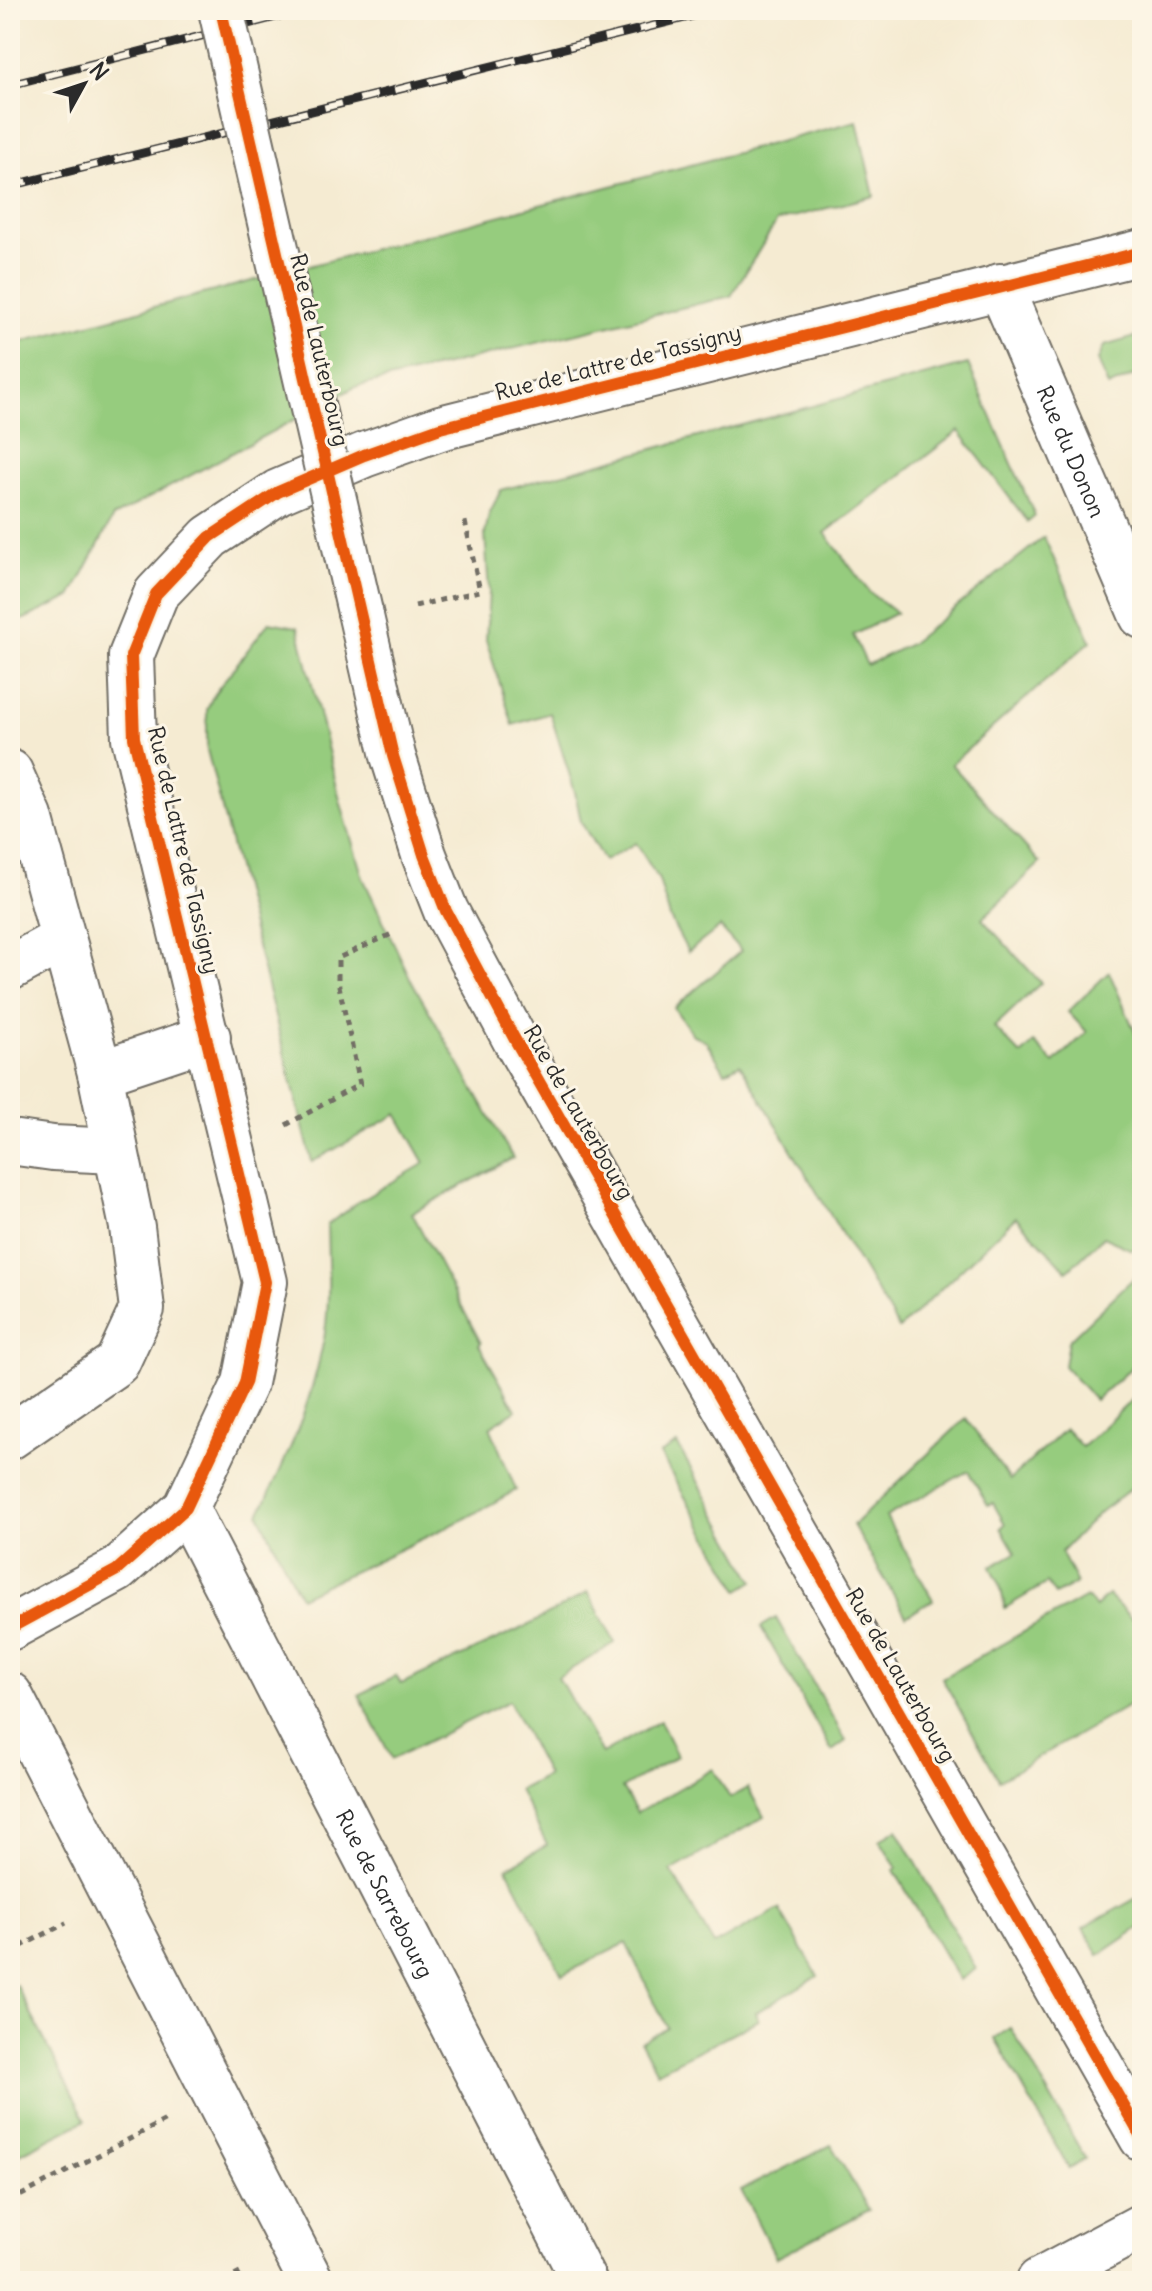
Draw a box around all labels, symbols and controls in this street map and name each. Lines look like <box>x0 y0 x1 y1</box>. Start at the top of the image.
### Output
north arrow <box>44 44 124 124</box>
text: N <box>84 56 115 86</box>
street label: Rue de Lauterbourg <box>284 251 356 449</box>
street label: Rue de Lattre de Tassigny <box>492 318 744 406</box>
street label: Rue du Donon <box>1030 381 1112 521</box>
street label: Rue de Lattre de Tassigny <box>142 724 226 976</box>
street label: Rue de Lauterbourg <box>518 1020 640 1204</box>
street label: Rue de Lauterbourg <box>840 1583 962 1767</box>
street label: Rue de Sarrebourg <box>330 1805 440 1983</box>

